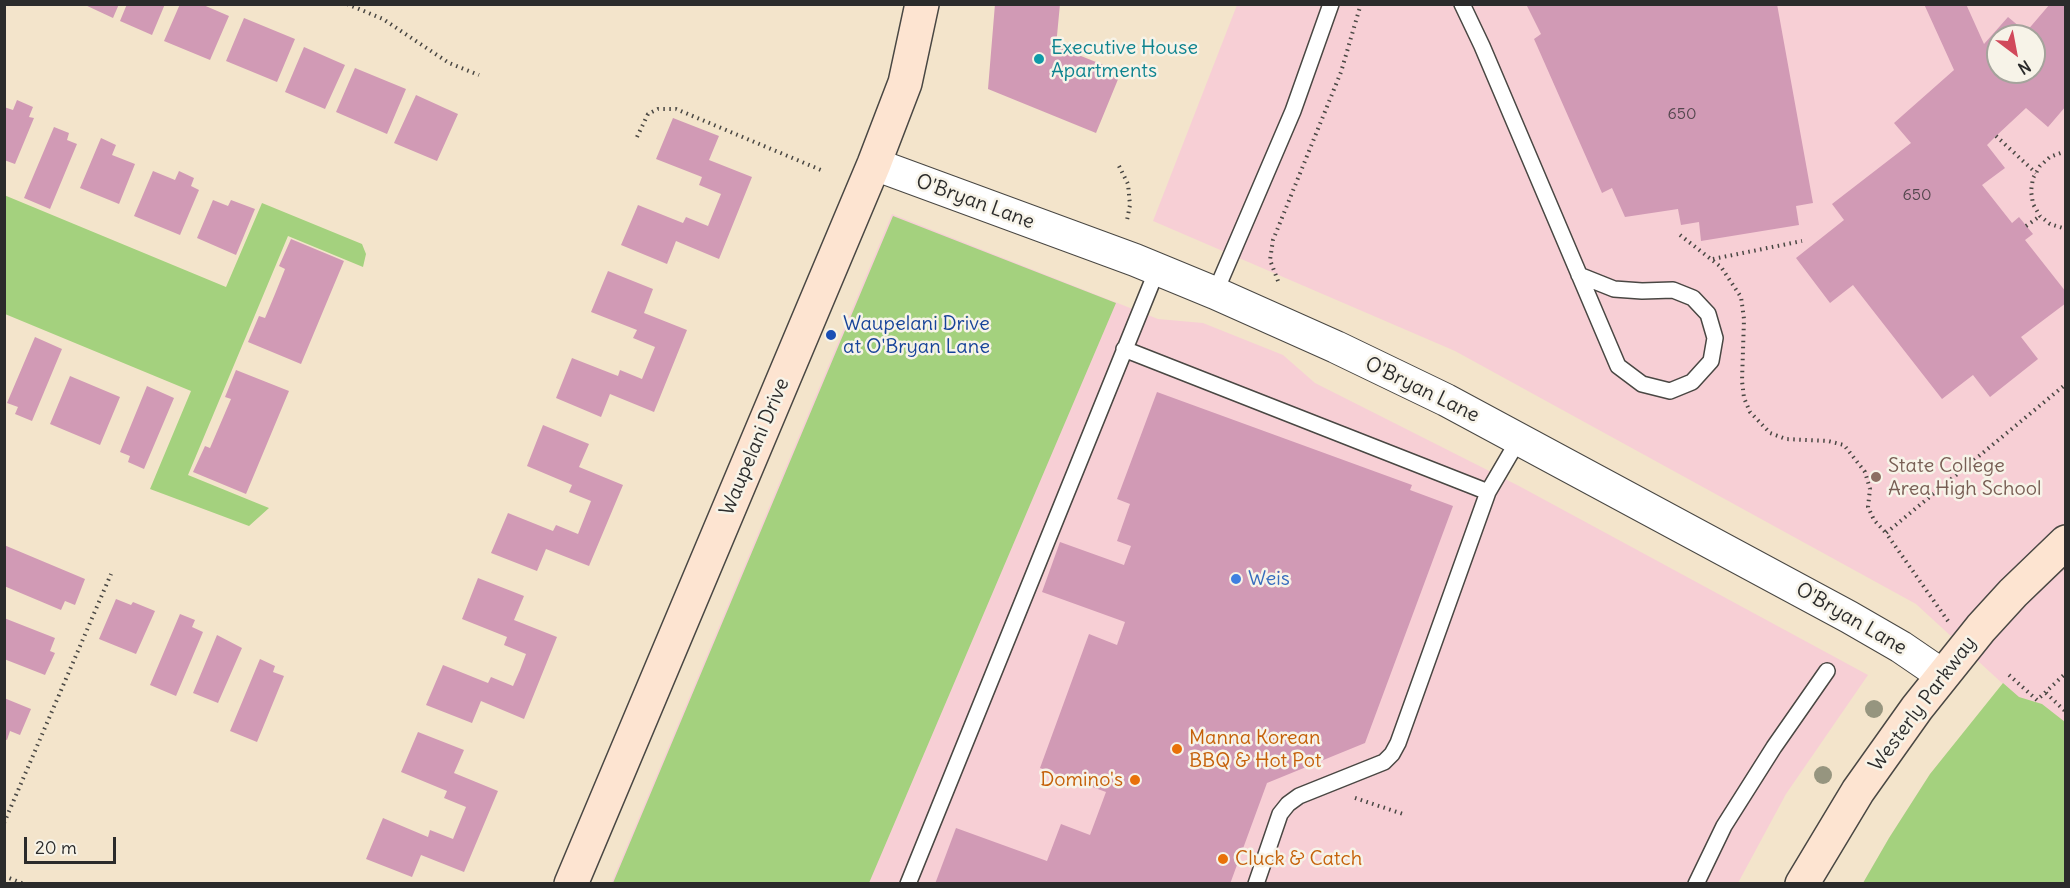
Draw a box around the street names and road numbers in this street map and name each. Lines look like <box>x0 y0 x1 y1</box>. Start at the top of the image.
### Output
street label: O'Bryan Lane <box>913 169 1037 235</box>
street label: O'Bryan Lane <box>1361 352 1483 428</box>
street label: Waupelani Drive <box>715 375 795 519</box>
street label: O'Bryan Lane <box>1791 578 1911 660</box>
street label: Westerly Parkway <box>1864 632 1982 776</box>

